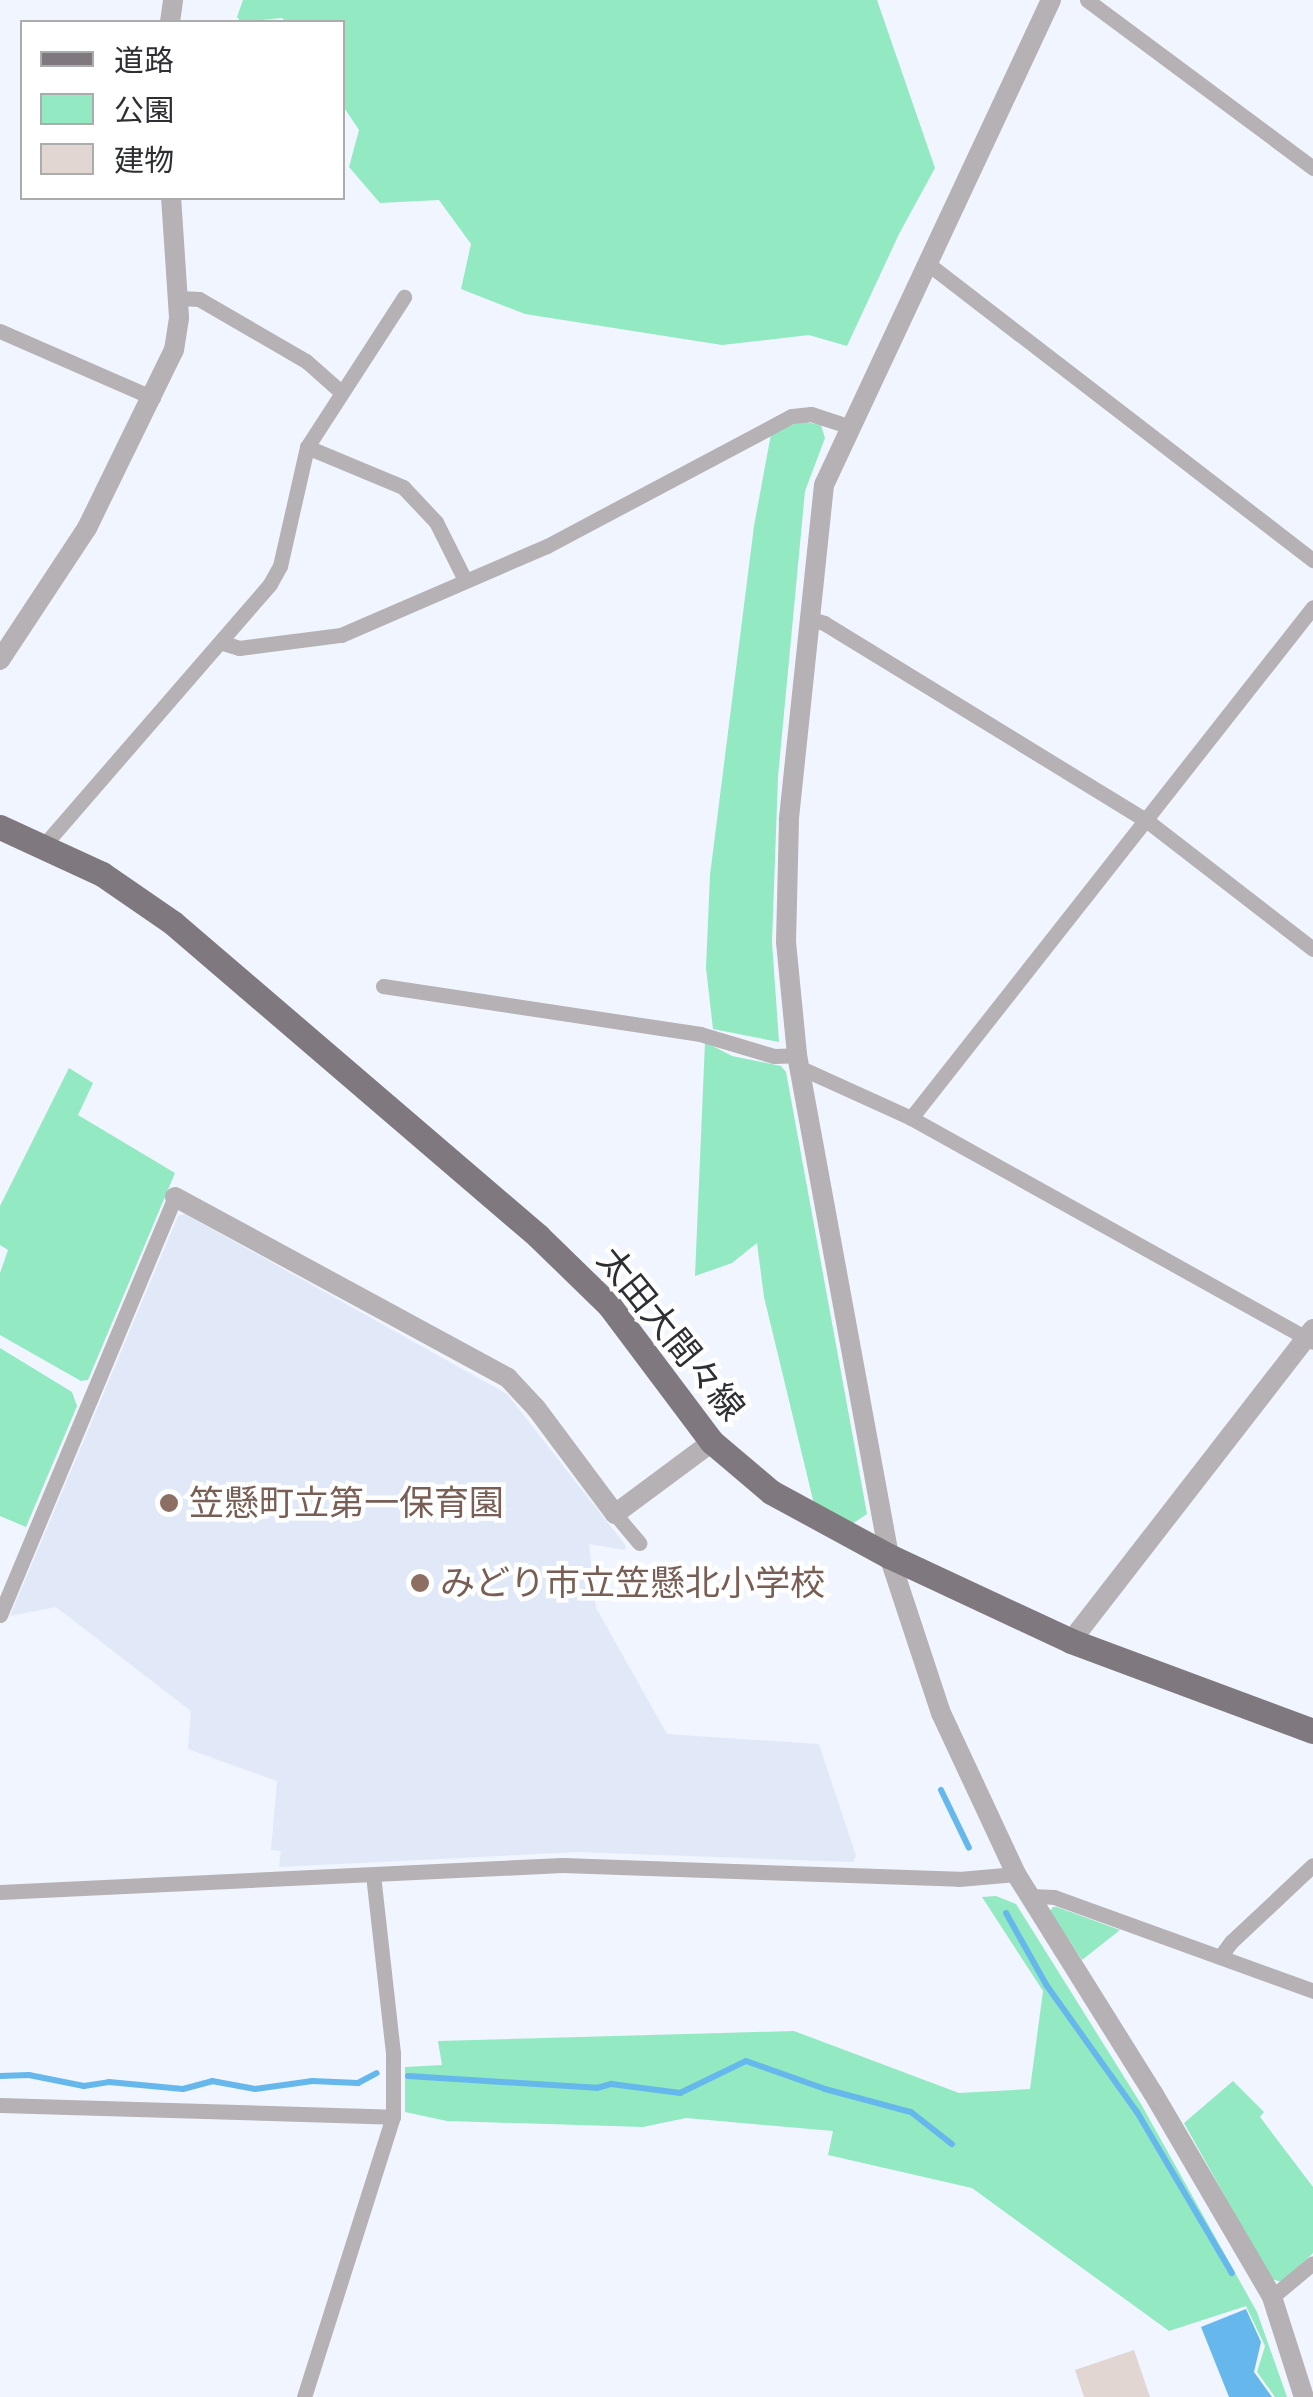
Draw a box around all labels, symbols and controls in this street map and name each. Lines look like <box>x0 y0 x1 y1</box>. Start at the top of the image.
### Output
legend <box>20 20 345 200</box>
text: 道路 <box>114 39 174 82</box>
text: 公園 <box>114 89 174 132</box>
text: 建物 <box>114 139 174 182</box>
street label: 太田大間々線 <box>589 1239 753 1429</box>
place label: 笠懸町立第一保育園 <box>189 1482 504 1524</box>
marker: 笠懸町立第一保育園 <box>158 1492 180 1514</box>
place label: みどり市立笠懸北小学校 <box>440 1562 825 1604</box>
marker: みどり市立笠懸北小学校 <box>409 1572 431 1594</box>

